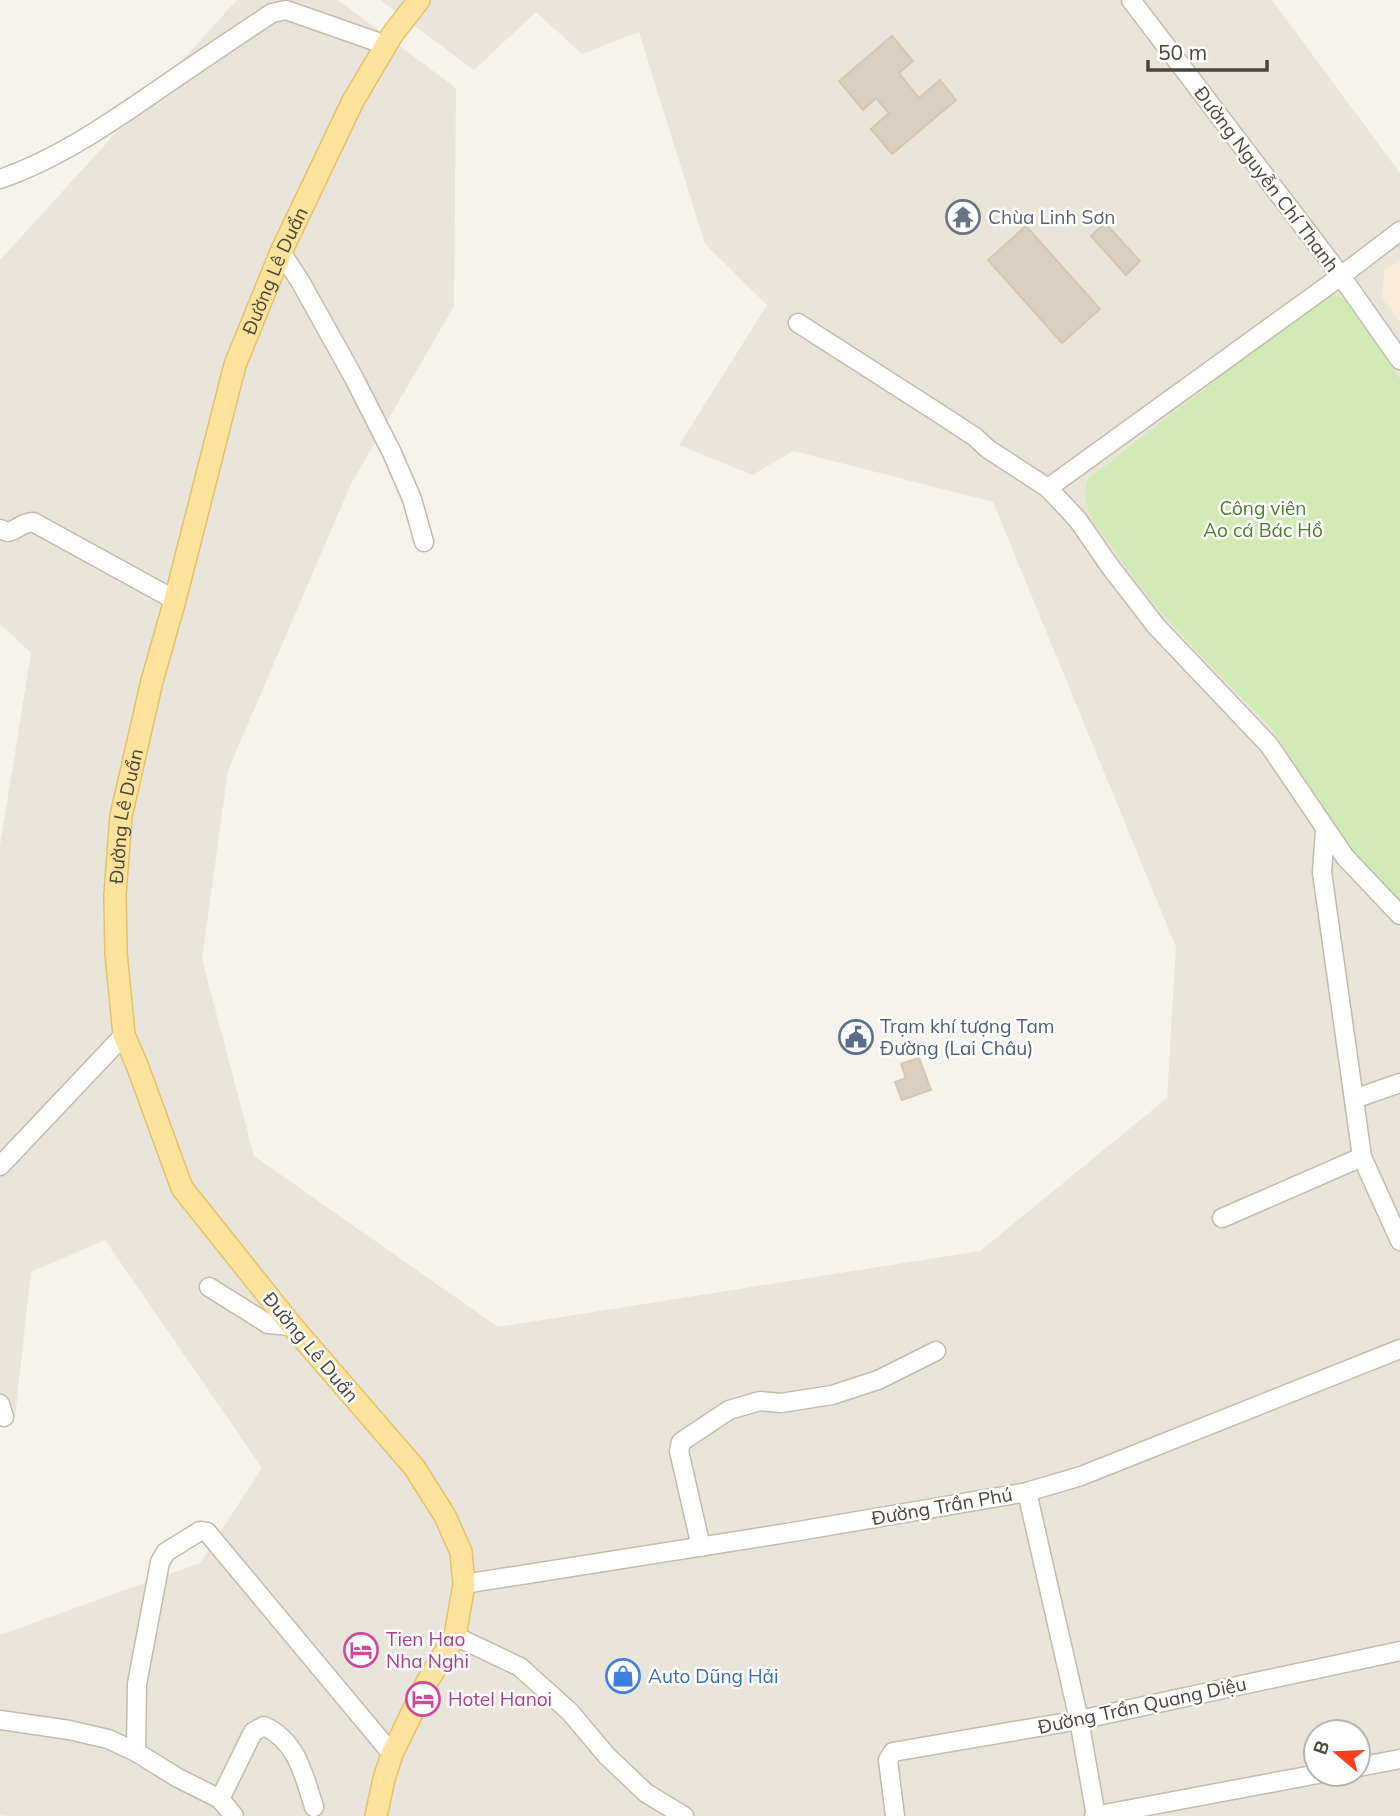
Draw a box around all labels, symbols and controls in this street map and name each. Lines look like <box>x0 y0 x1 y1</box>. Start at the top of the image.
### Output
scale bar <box>1148 28 1267 72</box>
text: 50 m <box>1158 39 1207 65</box>
street label: Đường Nguyễn Chí Thanh <box>1189 81 1345 277</box>
temple icon: Chùa Linh Sơn <box>944 198 982 236</box>
street label: Đường Lê Duẩn <box>237 203 313 338</box>
place label: Chùa Linh Sơn <box>988 205 1115 229</box>
park label: Công viên Ao cá Bác Hồ <box>1203 496 1323 542</box>
street label: Đường Lê Duẩn <box>104 746 148 885</box>
place label: Trạm khí tượng Tam Đường (Lai Châu) <box>880 1014 1054 1060</box>
public building icon: Trạm khí tượng Tam Đường (Lai Châu) <box>837 1018 875 1056</box>
street label: Đường Lê Duẩn <box>258 1287 364 1407</box>
street label: Đường Trần Phú <box>870 1482 1014 1530</box>
place label: Tien Hao Nha Nghi <box>386 1627 469 1673</box>
hotel icon: Tien Hao Nha Nghi <box>342 1631 380 1669</box>
shop icon: Auto Dũng Hải <box>604 1657 642 1695</box>
place label: Auto Dũng Hải <box>648 1664 778 1688</box>
street label: Đường Trần Quang Diệu <box>1036 1671 1248 1739</box>
hotel icon: Hotel Hanoi <box>404 1680 442 1718</box>
place label: Hotel Hanoi <box>448 1687 552 1711</box>
north arrow <box>1302 1718 1372 1788</box>
text: B <box>1307 1737 1334 1758</box>

